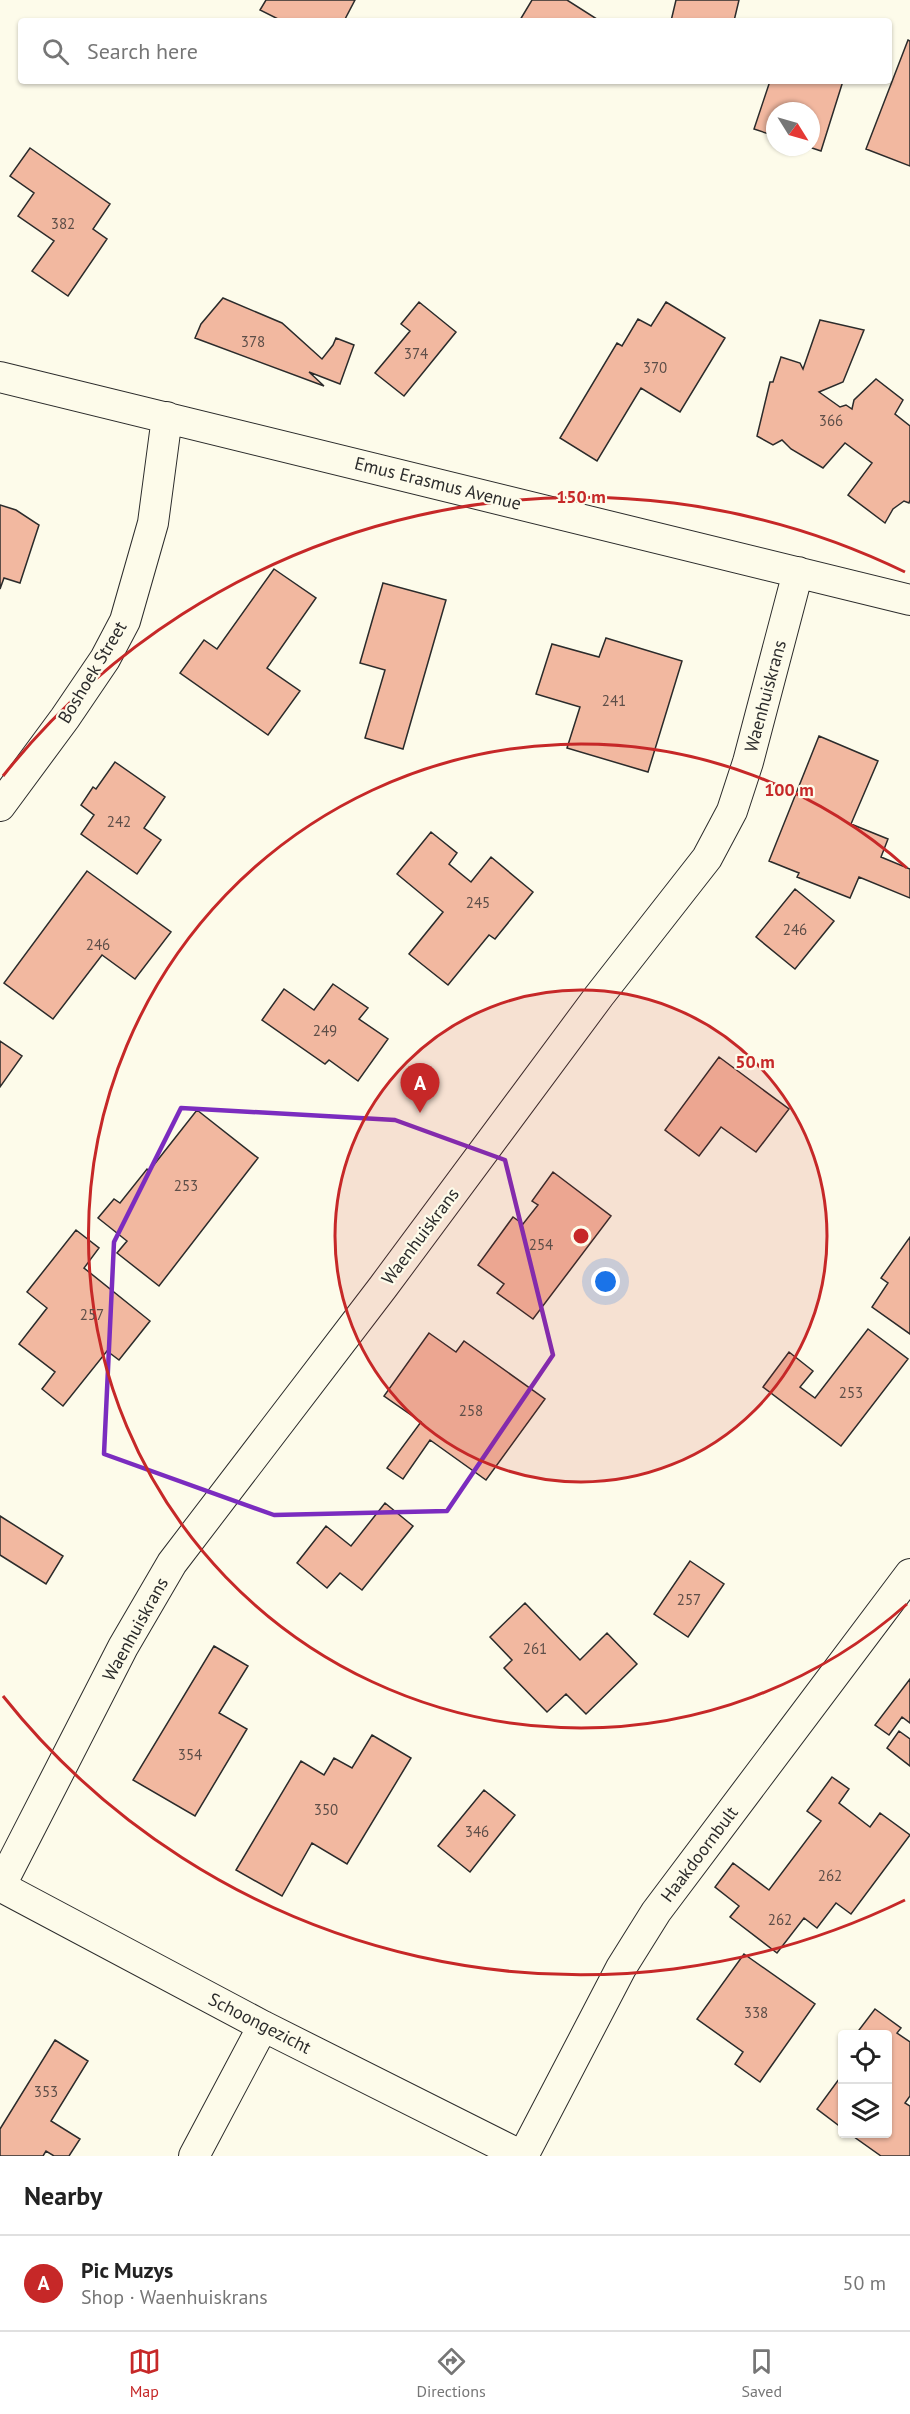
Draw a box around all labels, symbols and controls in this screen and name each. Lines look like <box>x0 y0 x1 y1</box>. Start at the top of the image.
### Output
search box <box>18 18 892 84</box>
icon: search <box>39 35 72 68</box>
text: Search here <box>87 37 198 65</box>
north arrow <box>766 102 820 156</box>
house number: 382 <box>51 214 75 233</box>
house number: 378 <box>241 332 265 351</box>
house number: 374 <box>404 344 428 363</box>
house number: 370 <box>643 358 667 377</box>
house number: 366 <box>819 411 843 430</box>
street label: Emus Erasmus Avenue <box>352 451 524 515</box>
text: 150 m <box>556 485 606 508</box>
street label: Boshoek Street <box>52 617 132 727</box>
street label: Waenhuiskrans <box>739 637 791 755</box>
house number: 241 <box>602 691 626 710</box>
text: 100 m <box>764 778 814 801</box>
house number: 242 <box>107 812 131 831</box>
house number: 245 <box>466 893 490 912</box>
house number: 246 <box>783 920 807 939</box>
house number: 246 <box>86 935 110 954</box>
house number: 249 <box>313 1021 337 1040</box>
text: 50 m <box>735 1050 775 1073</box>
pin: A <box>400 1064 440 1113</box>
house number: 253 <box>174 1176 198 1195</box>
street label: Waenhuiskrans <box>376 1183 464 1289</box>
centre of rings <box>571 1226 591 1246</box>
house number: 254 <box>529 1235 553 1254</box>
your location <box>591 1267 620 1296</box>
house number: 257 <box>80 1305 104 1324</box>
house number: 253 <box>839 1383 863 1402</box>
house number: 258 <box>459 1401 483 1420</box>
street label: Waenhuiskrans <box>97 1573 173 1685</box>
house number: 257 <box>677 1590 701 1609</box>
house number: 261 <box>523 1639 547 1658</box>
house number: 354 <box>178 1745 202 1764</box>
house number: 350 <box>314 1800 338 1819</box>
street label: Haakdoornbult <box>655 1801 743 1907</box>
house number: 346 <box>465 1822 489 1841</box>
house number: 262 <box>818 1866 842 1885</box>
house number: 262 <box>768 1910 792 1929</box>
street label: Schoongezicht <box>205 1987 315 2059</box>
house number: 338 <box>744 2003 768 2022</box>
map controls <box>838 2030 892 2138</box>
button: locate <box>838 2030 892 2084</box>
house number: 353 <box>34 2082 58 2101</box>
button: layers <box>838 2084 892 2138</box>
text: Nearby <box>24 2179 102 2212</box>
text: Pic Muzys <box>81 2256 173 2284</box>
text: A <box>37 2270 50 2296</box>
text: 50 m <box>843 2270 886 2296</box>
text: Shop · Waenhuiskrans <box>81 2284 268 2310</box>
tab: Map <box>128 2345 161 2401</box>
tab: Directions <box>417 2345 486 2401</box>
tab: Saved <box>741 2345 782 2401</box>

